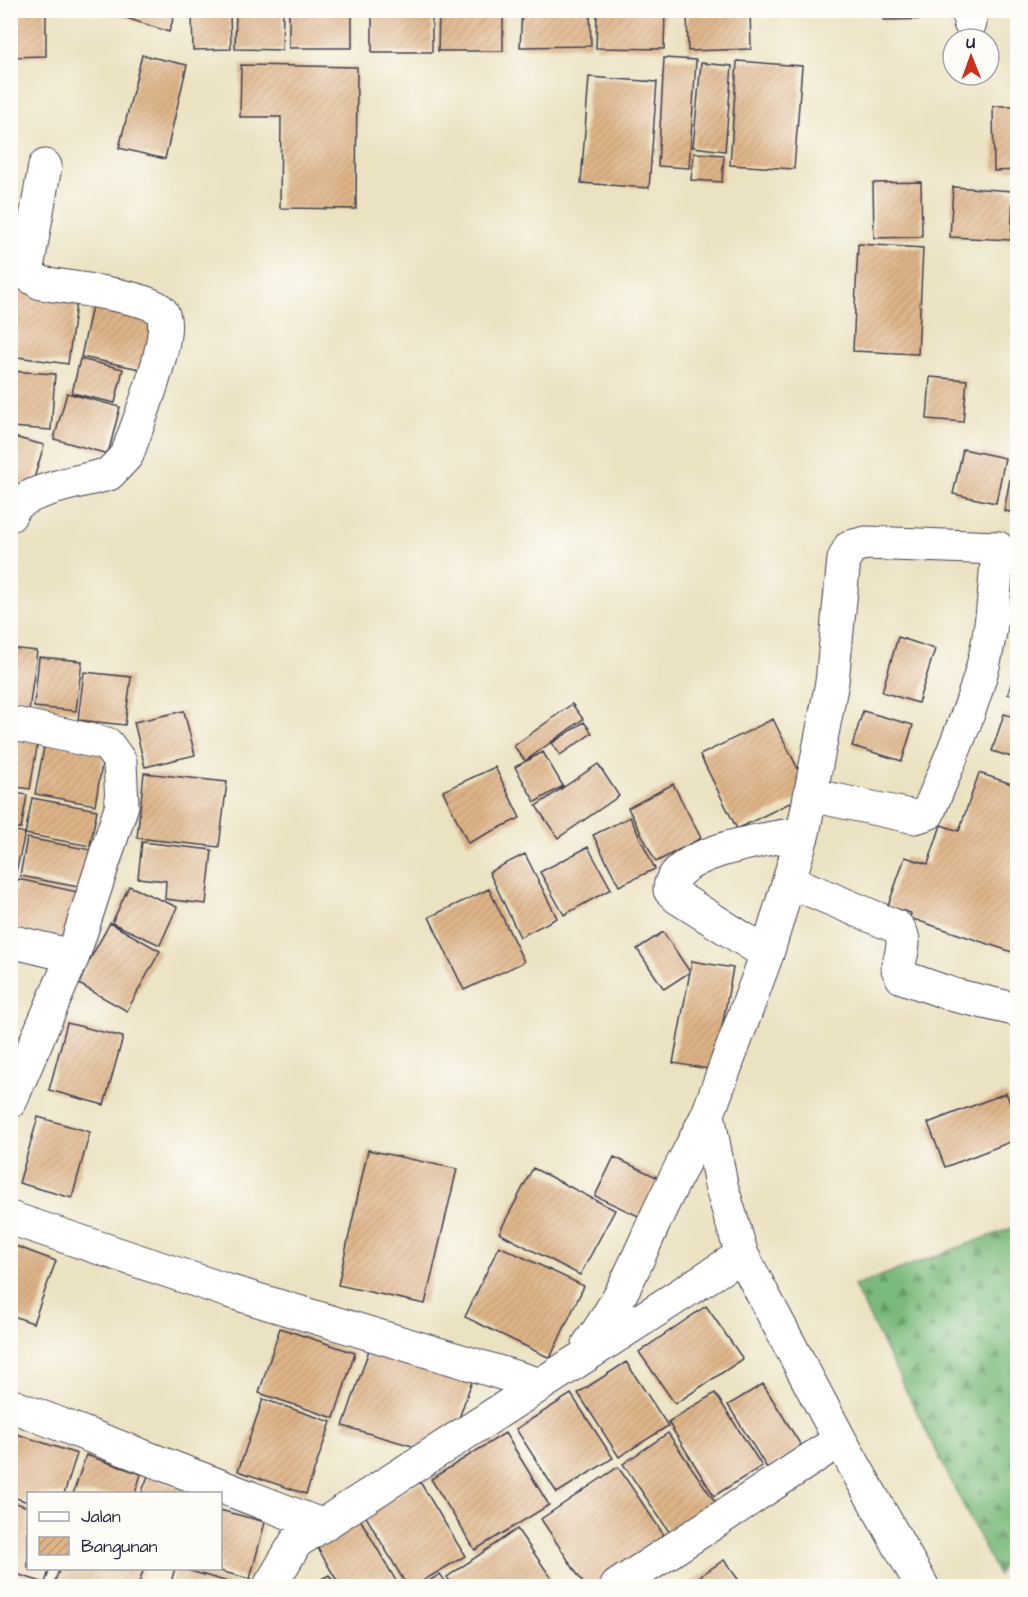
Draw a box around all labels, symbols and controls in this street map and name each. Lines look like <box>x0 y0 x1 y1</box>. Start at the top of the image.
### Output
north arrow <box>941 27 1001 87</box>
text: U <box>966 32 975 54</box>
legend <box>27 1492 222 1570</box>
text: Jalan <box>81 1504 121 1529</box>
text: Bangunan <box>81 1534 158 1560</box>

